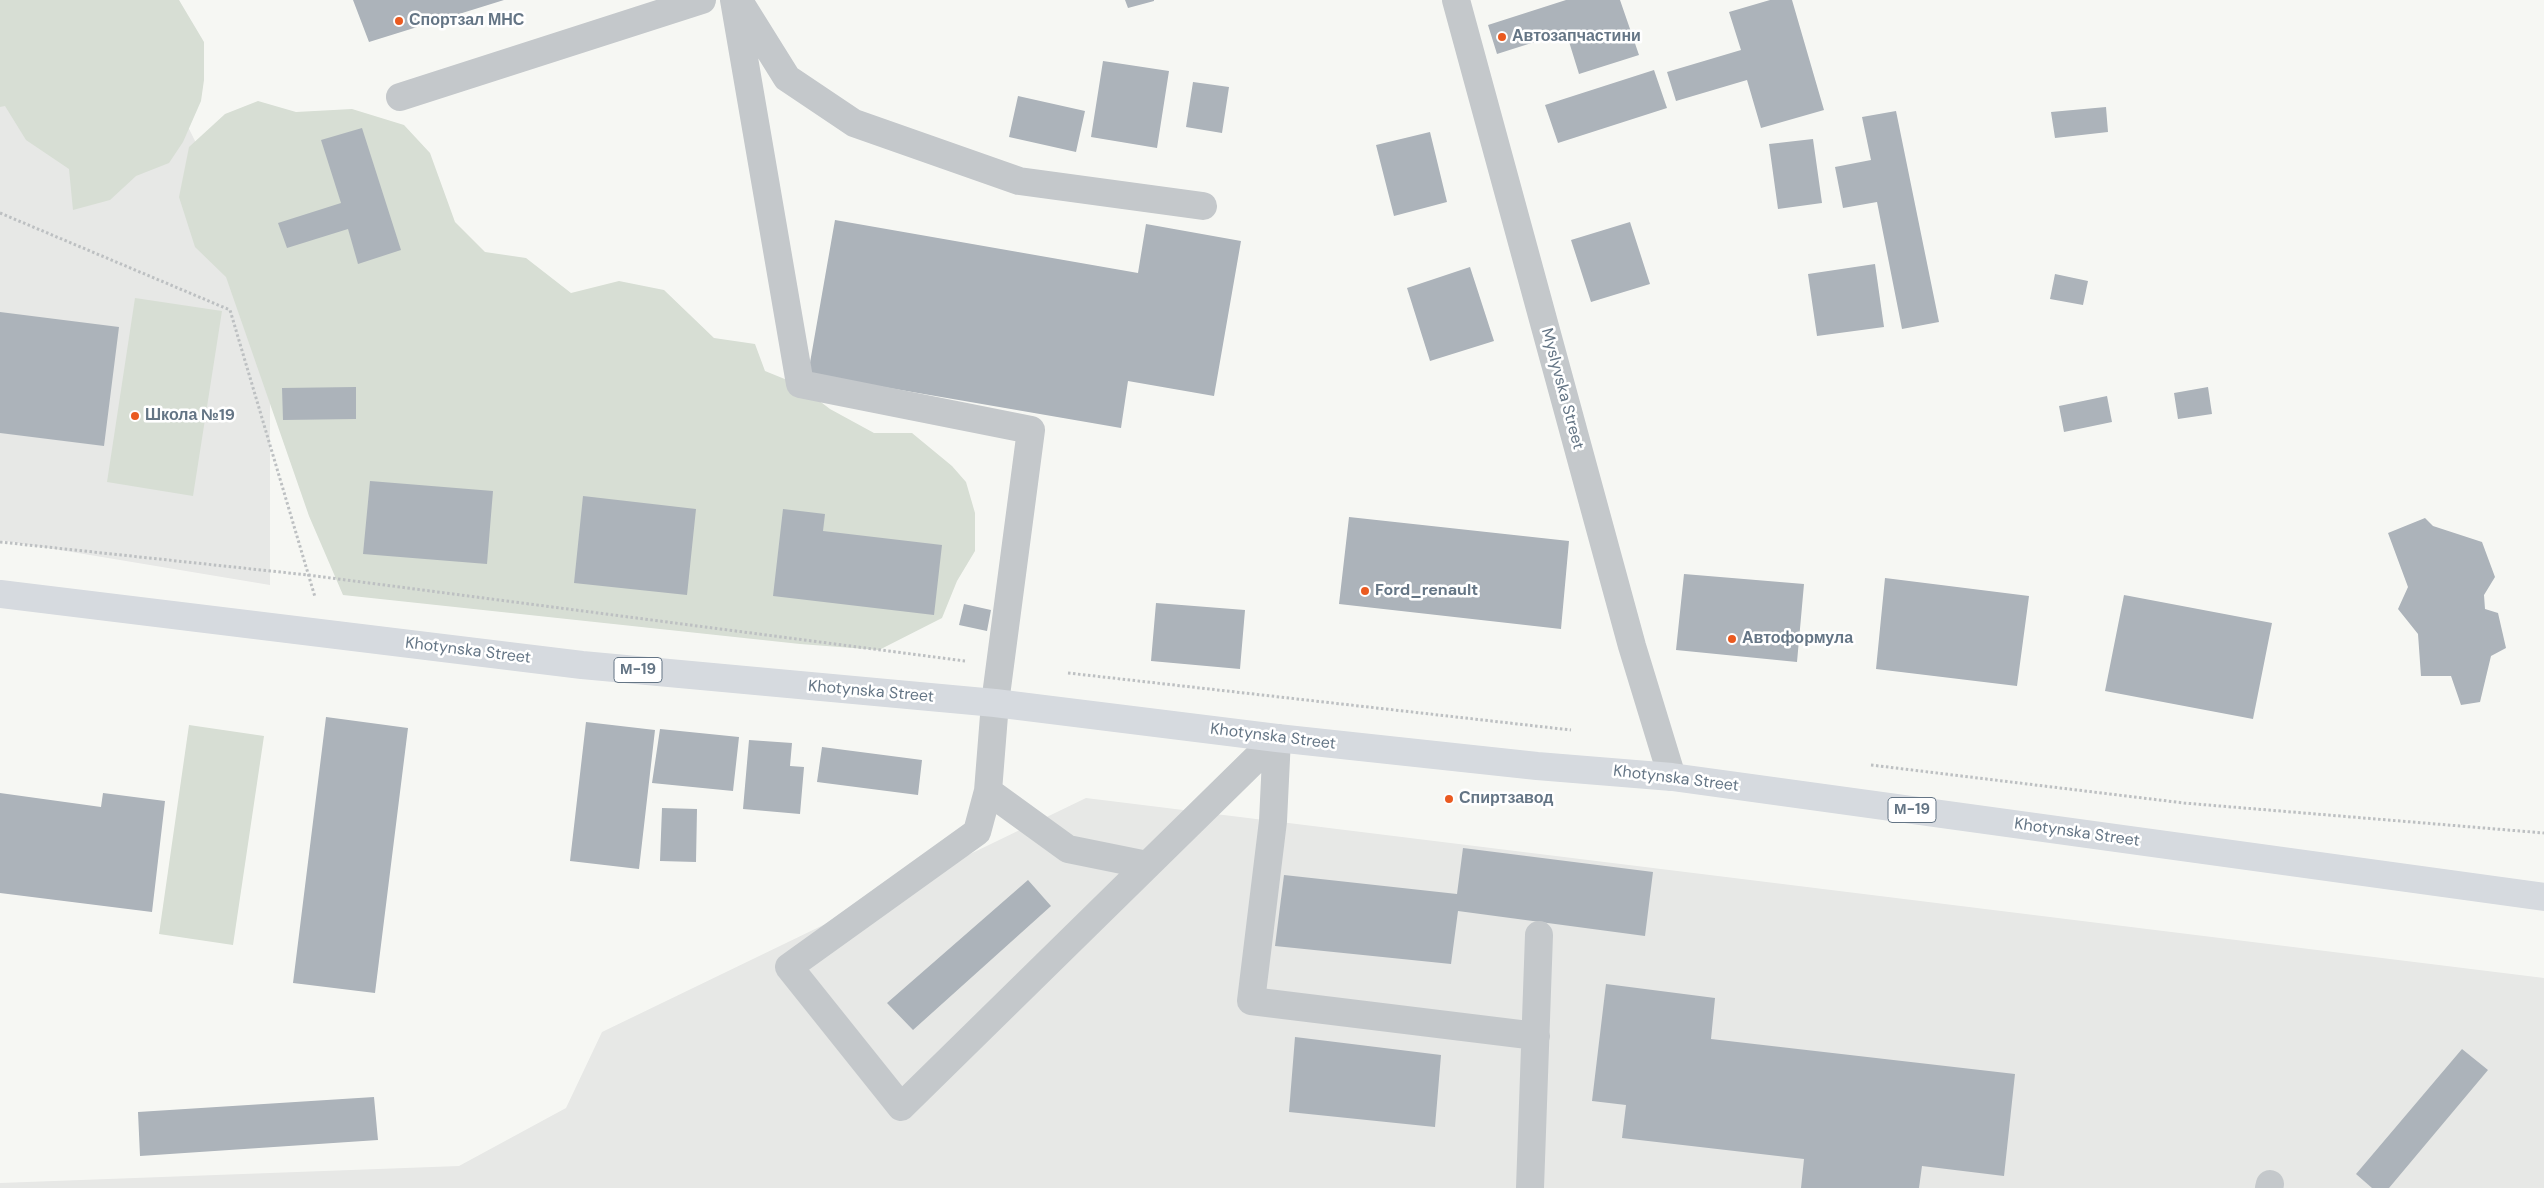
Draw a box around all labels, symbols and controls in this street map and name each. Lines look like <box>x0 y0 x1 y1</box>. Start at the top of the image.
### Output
place label: Спортзал МНС <box>409 11 524 31</box>
marker: Спортзал МНС <box>393 15 405 27</box>
place label: Автозапчастини <box>1512 27 1641 47</box>
marker: Автозапчастини <box>1496 31 1508 43</box>
street label: Myslyvska Street <box>1537 326 1587 452</box>
place label: Школа №19 <box>145 406 235 426</box>
marker: Школа №19 <box>129 410 141 422</box>
place label: Ford_renault <box>1375 581 1478 601</box>
marker: Ford_renault <box>1359 585 1371 597</box>
place label: Автоформула <box>1742 629 1853 649</box>
marker: Автоформула <box>1726 633 1738 645</box>
street label: Khotynska Street <box>404 634 532 668</box>
road number: М-19 <box>614 658 662 682</box>
street label: Khotynska Street <box>807 677 935 707</box>
street label: Khotynska Street <box>1209 720 1337 754</box>
street label: Khotynska Street <box>1612 762 1740 796</box>
place label: Спиртзавод <box>1459 789 1553 809</box>
marker: Спиртзавод <box>1443 793 1455 805</box>
road number: М-19 <box>1888 798 1936 822</box>
street label: Khotynska Street <box>2013 815 2141 851</box>

